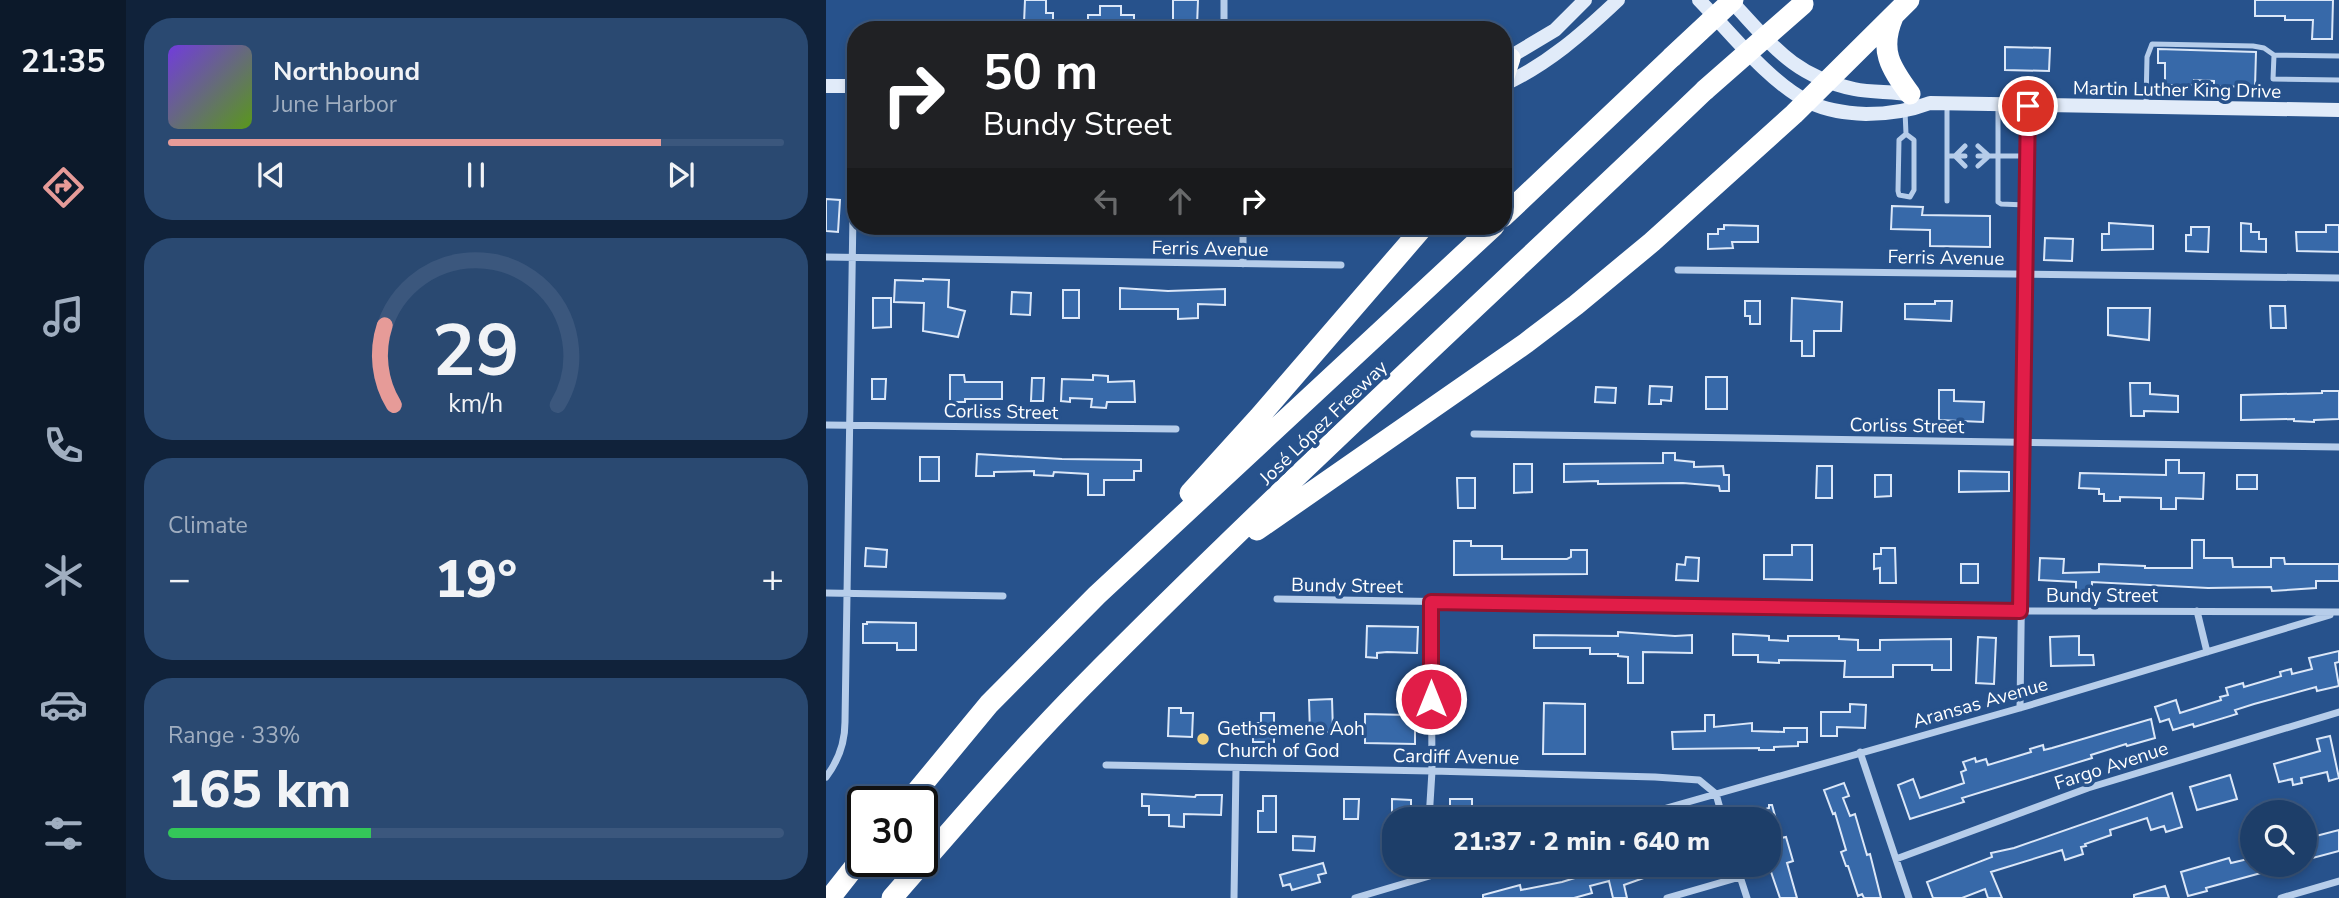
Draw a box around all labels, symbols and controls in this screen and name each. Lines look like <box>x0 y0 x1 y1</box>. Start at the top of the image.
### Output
text: 50 m <box>983 39 1098 106</box>
text: 21:35 <box>21 40 105 83</box>
icon: right <box>868 49 959 140</box>
text: Northbound <box>273 54 420 89</box>
street label: Martin Luther King Drive <box>2073 75 2281 105</box>
pin <box>1998 76 2058 136</box>
icon: arrive <box>2009 87 2047 125</box>
text: June Harbor <box>273 89 397 120</box>
text: Bundy Street <box>983 103 1171 146</box>
icon: previous <box>252 156 290 194</box>
icon: pause <box>457 156 495 194</box>
icon: next <box>662 156 700 194</box>
icon: directions <box>39 163 88 212</box>
icon: left <box>1088 182 1126 220</box>
icon: ahead <box>1161 182 1199 220</box>
icon: right <box>1234 182 1272 220</box>
street label: Ferris Avenue <box>1151 235 1269 263</box>
street label: Ferris Avenue <box>1887 244 2005 272</box>
icon: music <box>39 292 88 341</box>
text: 29 <box>432 301 520 401</box>
street label: José López Freeway <box>1253 355 1394 491</box>
text: km/h <box>448 387 504 421</box>
street label: Corliss Street <box>943 398 1059 426</box>
street label: Corliss Street <box>1849 412 1965 440</box>
icon: phone <box>39 421 88 470</box>
text: Climate <box>168 510 248 541</box>
text: 19° <box>435 544 517 615</box>
icon: climate <box>39 551 88 600</box>
text: − <box>168 554 191 605</box>
text: + <box>761 554 784 605</box>
street label: Bundy Street <box>1291 572 1403 600</box>
street label: Bundy Street <box>2046 583 2158 609</box>
position arrow <box>1394 662 1468 736</box>
street label: Aransas Avenue <box>1910 671 2051 735</box>
icon: car <box>39 680 88 729</box>
place label: Gethsemene Aoh Church of God <box>1217 716 1365 764</box>
text: Range · 33% <box>168 720 300 751</box>
marker: Gethsemene Aoh Church of God <box>1195 731 1211 747</box>
street label: Fargo Avenue <box>2051 735 2171 797</box>
street label: Cardiff Avenue <box>1392 743 1520 771</box>
text: 165 km <box>168 754 351 825</box>
speed limit sign: 30 <box>847 786 938 877</box>
map controls <box>2240 800 2317 877</box>
button: search <box>2240 800 2317 877</box>
icon: filters <box>39 809 88 858</box>
text: 21:37 · 2 min · 640 m <box>1453 824 1710 859</box>

